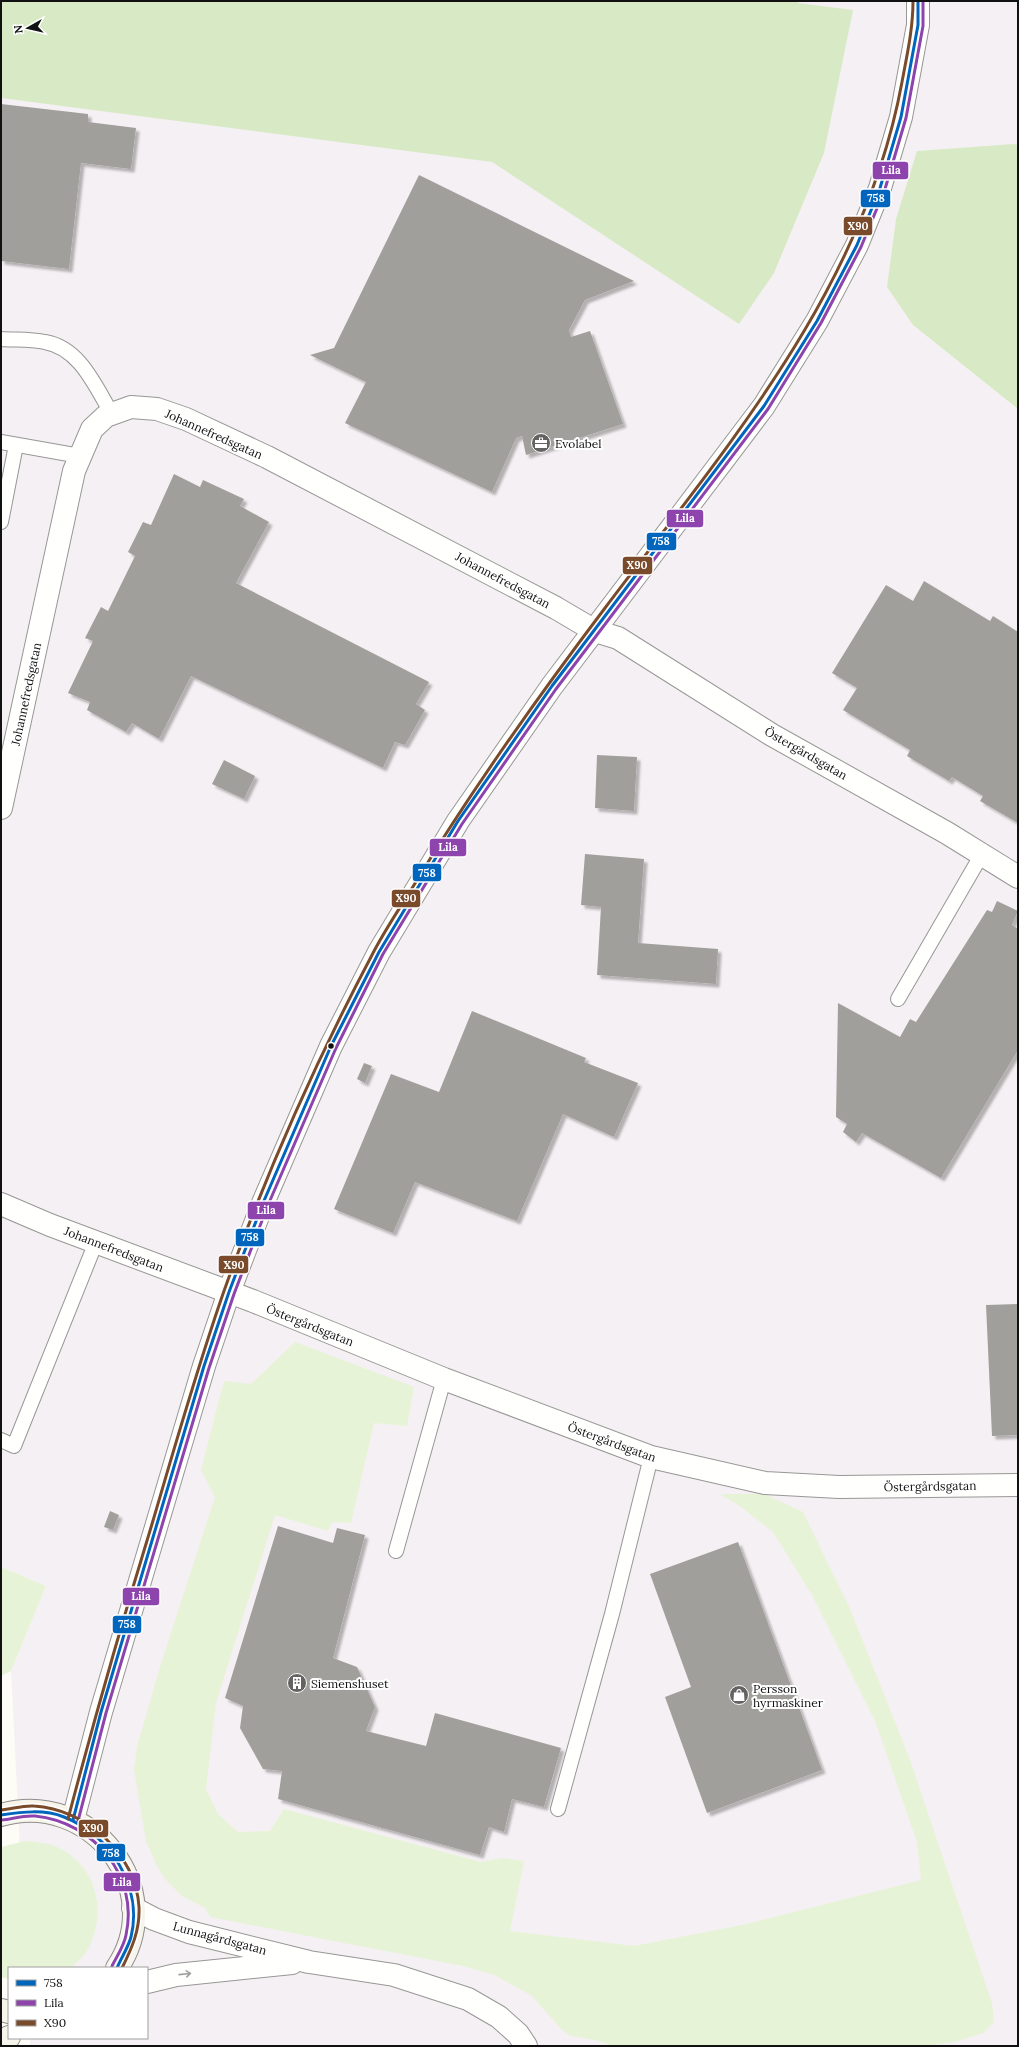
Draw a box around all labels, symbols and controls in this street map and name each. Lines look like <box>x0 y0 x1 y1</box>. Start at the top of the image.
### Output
north arrow <box>8 8 48 48</box>
text: N <box>11 24 26 35</box>
line badge: Lila <box>872 161 909 180</box>
text: Lila <box>881 163 901 177</box>
line badge: 758 <box>860 189 891 208</box>
text: 758 <box>867 191 885 205</box>
line badge: X90 <box>843 216 873 236</box>
text: X90 <box>847 219 869 233</box>
street label: Johannefredsgatan <box>162 405 265 462</box>
office icon: Evolabel <box>530 432 552 454</box>
place label: Evolabel <box>555 436 602 451</box>
line badge: Lila <box>666 509 704 528</box>
text: Lila <box>675 511 695 525</box>
line badge: 758 <box>646 532 677 551</box>
text: 758 <box>652 534 670 548</box>
street label: Johannefredsgatan <box>452 548 553 611</box>
line badge: X90 <box>622 556 653 575</box>
text: X90 <box>626 558 648 572</box>
street label: Johannefredsgatan <box>8 641 44 748</box>
street label: Östergårdsgatan <box>762 723 850 783</box>
line badge: Lila <box>429 838 467 857</box>
text: Lila <box>438 840 458 854</box>
line badge: 758 <box>412 863 442 882</box>
text: 758 <box>418 866 436 880</box>
line badge: X90 <box>391 889 421 908</box>
text: X90 <box>395 891 417 905</box>
unlabelled marker <box>326 1041 336 1051</box>
line badge: Lila <box>247 1201 285 1220</box>
text: Lila <box>256 1203 276 1217</box>
street label: Johannefredsgatan <box>61 1223 166 1275</box>
line badge: 758 <box>235 1228 265 1247</box>
text: 758 <box>241 1230 259 1244</box>
line badge: X90 <box>218 1255 249 1274</box>
text: X90 <box>223 1258 245 1272</box>
street label: Östergårdsgatan <box>264 1301 356 1349</box>
street label: Östergårdsgatan <box>566 1419 658 1465</box>
street label: Östergårdsgatan <box>883 1478 977 1494</box>
line badge: Lila <box>122 1587 160 1606</box>
text: Lila <box>131 1589 151 1603</box>
line badge: 758 <box>112 1615 142 1634</box>
text: 758 <box>118 1617 136 1631</box>
building icon: Siemenshuset <box>286 1672 308 1694</box>
place label: Siemenshuset <box>311 1676 389 1691</box>
place label: Persson hyrmaskiner <box>753 1681 824 1710</box>
shop icon: Persson hyrmaskiner <box>728 1684 750 1706</box>
line badge: X90 <box>78 1819 109 1838</box>
text: X90 <box>82 1821 104 1835</box>
line badge: 758 <box>96 1843 126 1862</box>
text: 758 <box>102 1846 120 1860</box>
line badge: Lila <box>103 1872 141 1892</box>
text: Lila <box>112 1875 132 1889</box>
street label: Lunnagårdsgatan <box>171 1918 269 1958</box>
legend <box>8 1967 148 2039</box>
one-way arrow <box>178 1970 191 1977</box>
text: 758 <box>44 1975 63 1990</box>
text: Lila <box>44 1995 64 2010</box>
text: X90 <box>44 2015 66 2030</box>

